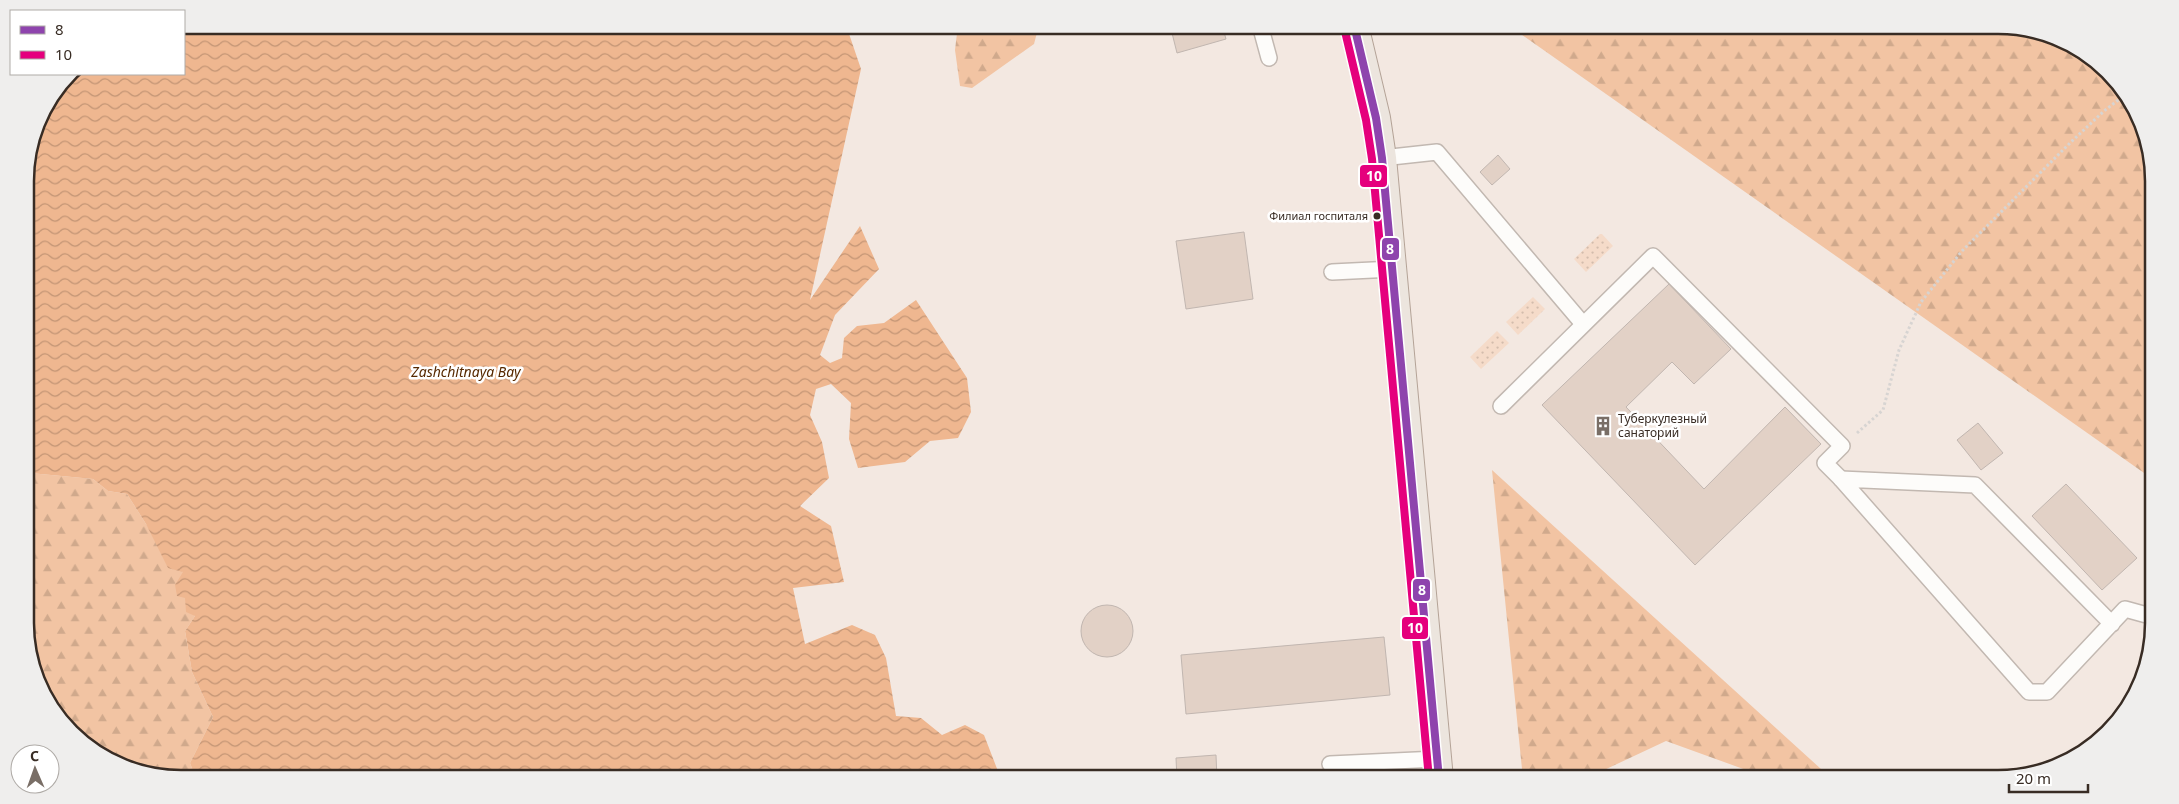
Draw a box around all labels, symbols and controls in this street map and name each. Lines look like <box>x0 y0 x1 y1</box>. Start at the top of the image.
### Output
legend <box>10 10 185 75</box>
text: 8 <box>55 19 64 39</box>
text: 10 <box>55 44 72 64</box>
line badge: 10 <box>1359 164 1388 188</box>
text: 10 <box>1366 166 1382 185</box>
place label: Филиал госпиталя <box>1269 208 1368 223</box>
marker: Филиал госпиталя <box>1372 211 1382 221</box>
line badge: 8 <box>1381 237 1400 261</box>
text: 8 <box>1386 239 1394 258</box>
water label: Zashchitnaya Bay <box>410 362 522 381</box>
place label: Туберкулезный санаторий <box>1618 410 1707 441</box>
building icon: Туберкулезный санаторий <box>1592 415 1614 437</box>
line badge: 8 <box>1412 578 1431 602</box>
text: 8 <box>1418 580 1426 599</box>
line badge: 10 <box>1401 616 1429 640</box>
text: 10 <box>1407 618 1423 637</box>
north arrow <box>10 744 60 794</box>
text: С <box>30 746 39 765</box>
scale bar <box>2009 762 2088 794</box>
text: 20 m <box>2016 768 2051 788</box>

